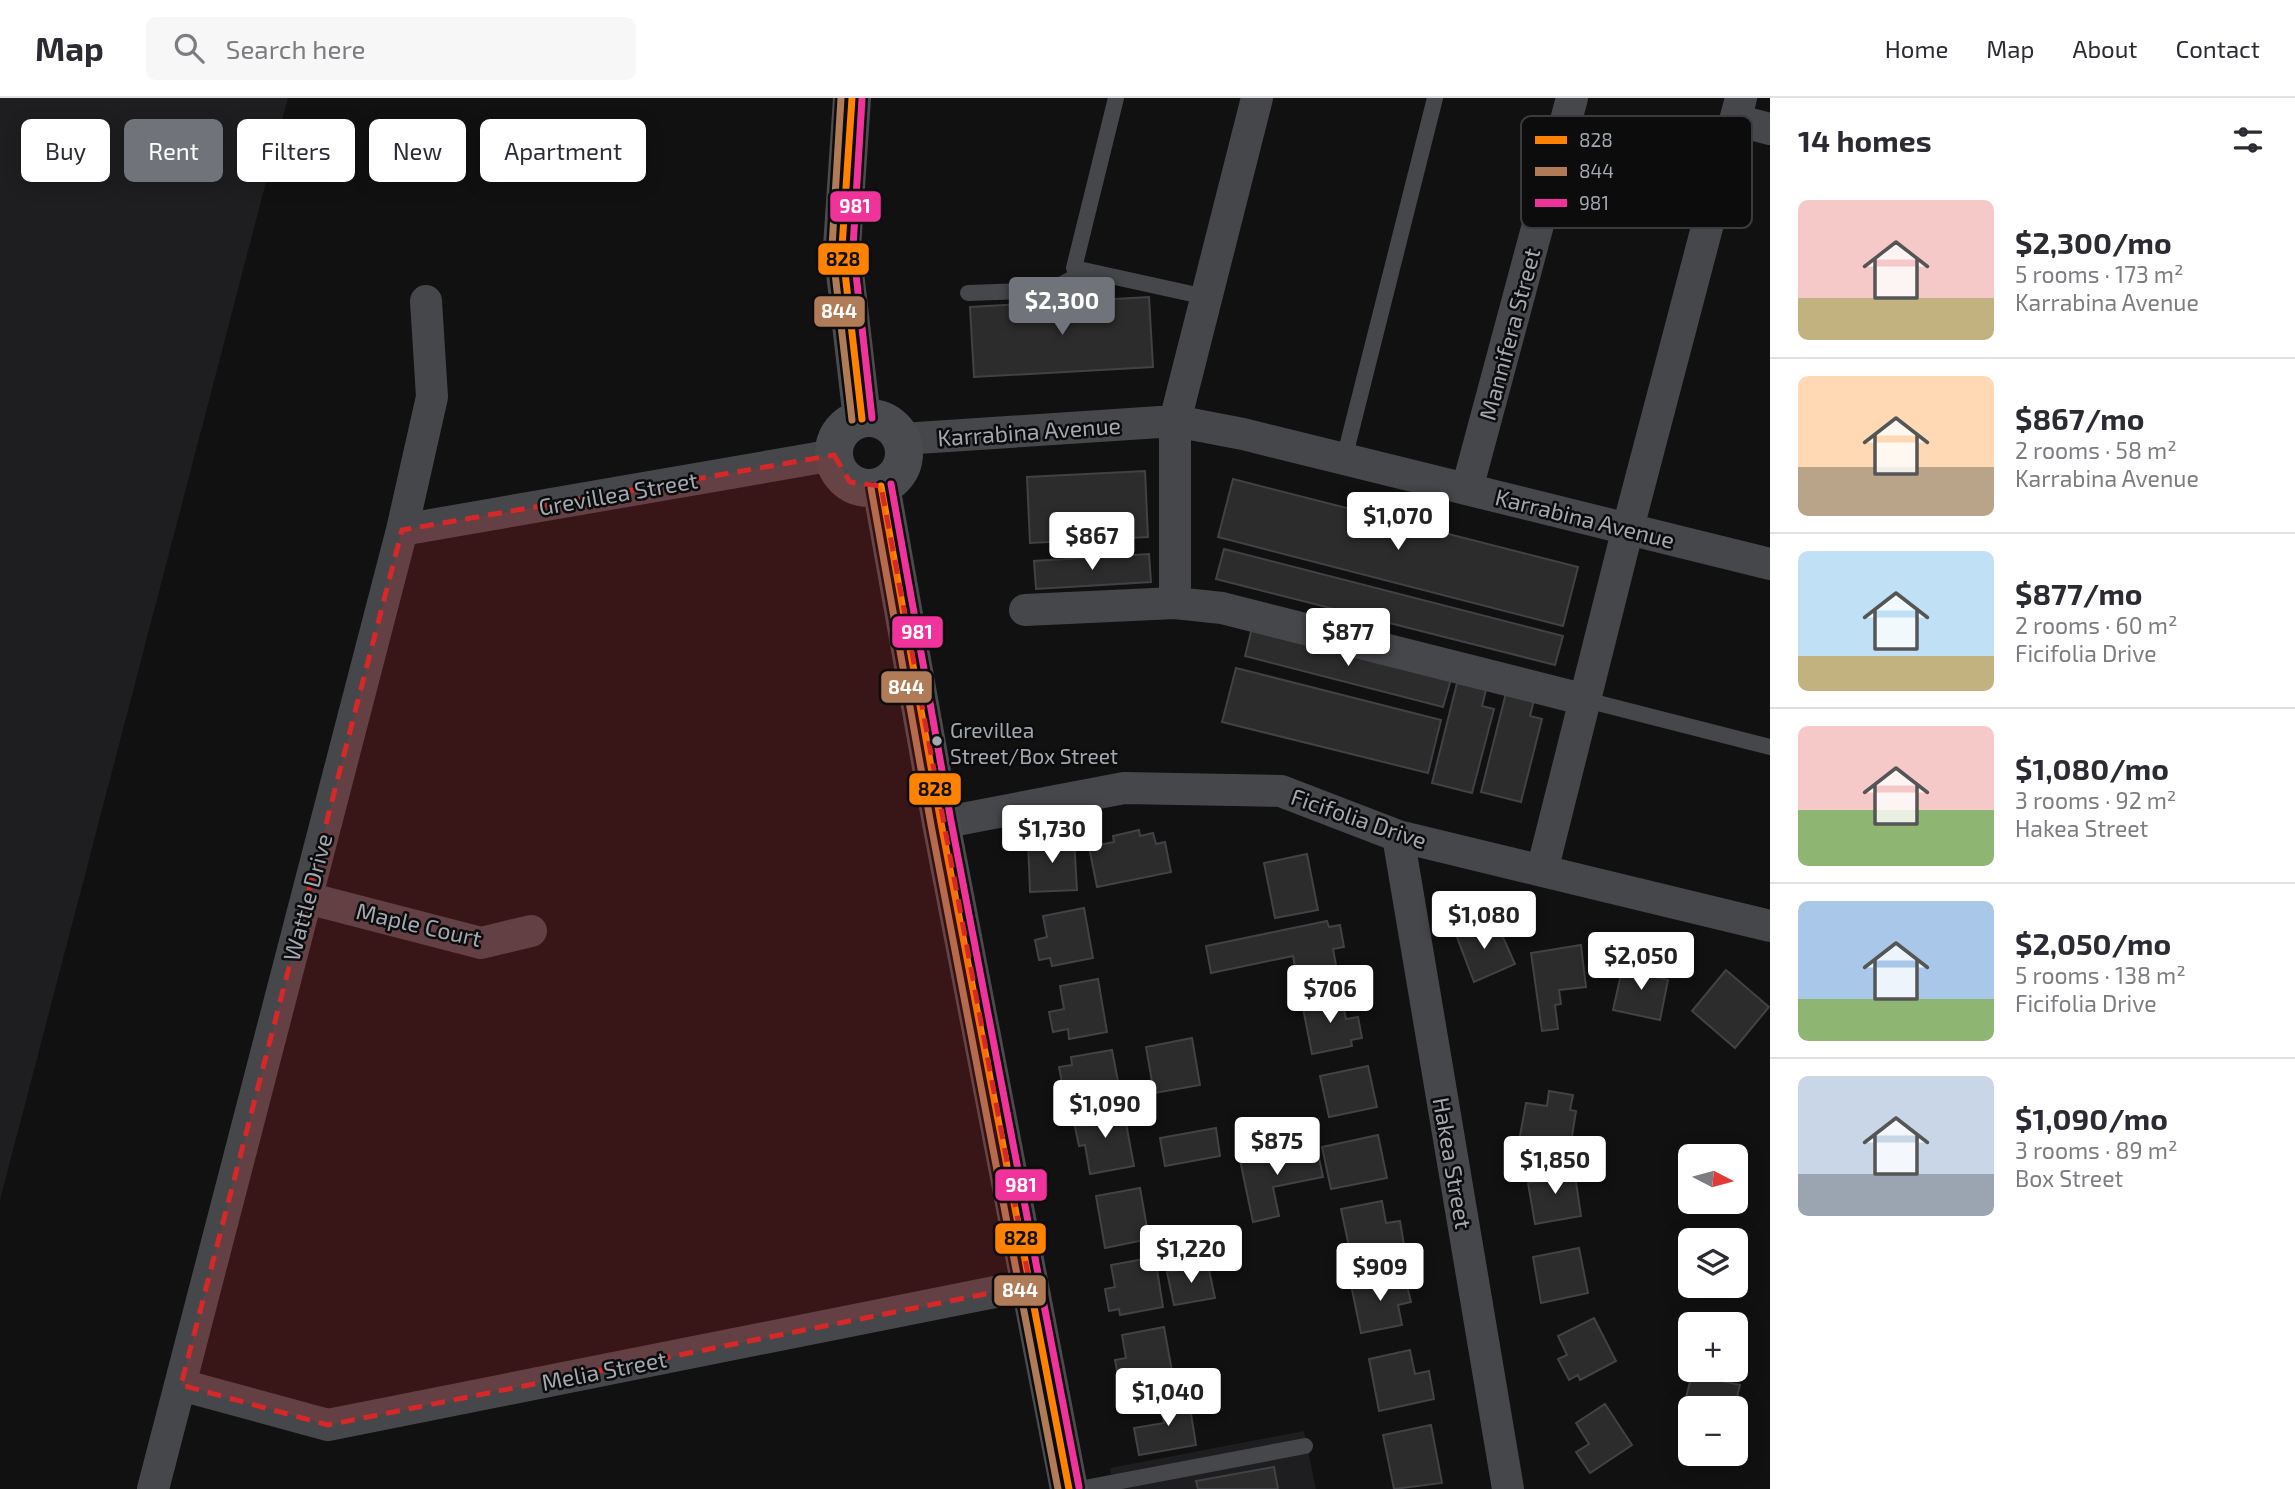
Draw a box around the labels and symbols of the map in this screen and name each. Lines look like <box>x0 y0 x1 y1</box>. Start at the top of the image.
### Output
legend <box>1521 116 1752 228</box>
text: 828 <box>1579 128 1613 151</box>
text: 844 <box>1579 159 1614 182</box>
line badge: 981 <box>829 190 882 223</box>
text: 981 <box>1579 191 1609 214</box>
text: 981 <box>839 194 871 217</box>
line badge: 828 <box>817 242 870 276</box>
street label: Mannifera Street <box>1473 245 1545 423</box>
text: 828 <box>826 247 860 270</box>
pin: $2,300 <box>1005 278 1119 337</box>
line badge: 844 <box>813 295 866 328</box>
text: 844 <box>821 299 857 322</box>
street label: Karrabina Avenue <box>936 411 1122 451</box>
street label: Grevillea Street <box>536 465 700 521</box>
street label: Karrabina Avenue <box>1492 482 1678 554</box>
pin: $1,070 <box>1341 492 1455 552</box>
pin: $867 <box>1051 512 1133 572</box>
pin: $877 <box>1307 608 1389 668</box>
line badge: 981 <box>891 615 944 649</box>
text: 981 <box>901 620 933 643</box>
line badge: 844 <box>880 670 933 704</box>
text: 844 <box>888 675 924 698</box>
place label: Grevillea Street/Box Street <box>950 717 1118 768</box>
marker: Grevillea Street/Box Street <box>930 734 944 748</box>
line badge: 828 <box>908 772 962 806</box>
text: 828 <box>918 777 952 800</box>
street label: Ficifolia Drive <box>1288 782 1430 854</box>
pin: $1,730 <box>995 806 1109 865</box>
street label: Wattle Drive <box>277 830 337 964</box>
pin: $1,080 <box>1427 892 1541 951</box>
street label: Maple Court <box>354 896 485 952</box>
pin: $2,050 <box>1584 932 1698 992</box>
pin: $706 <box>1289 965 1371 1025</box>
pin: $1,090 <box>1048 1080 1162 1140</box>
street label: Hakea Street <box>1428 1095 1478 1231</box>
pin: $875 <box>1236 1118 1318 1177</box>
pin: $1,850 <box>1498 1136 1612 1196</box>
north arrow <box>1678 1144 1748 1214</box>
line badge: 981 <box>994 1168 1048 1202</box>
text: 981 <box>1005 1173 1037 1196</box>
line badge: 828 <box>994 1222 1047 1255</box>
text: 828 <box>1004 1226 1038 1249</box>
pin: $1,220 <box>1134 1226 1248 1285</box>
pin: $909 <box>1339 1244 1421 1303</box>
line badge: 844 <box>993 1274 1047 1307</box>
text: 844 <box>1002 1278 1038 1301</box>
street label: Melia Street <box>539 1344 669 1396</box>
pin: $1,040 <box>1111 1368 1225 1428</box>

